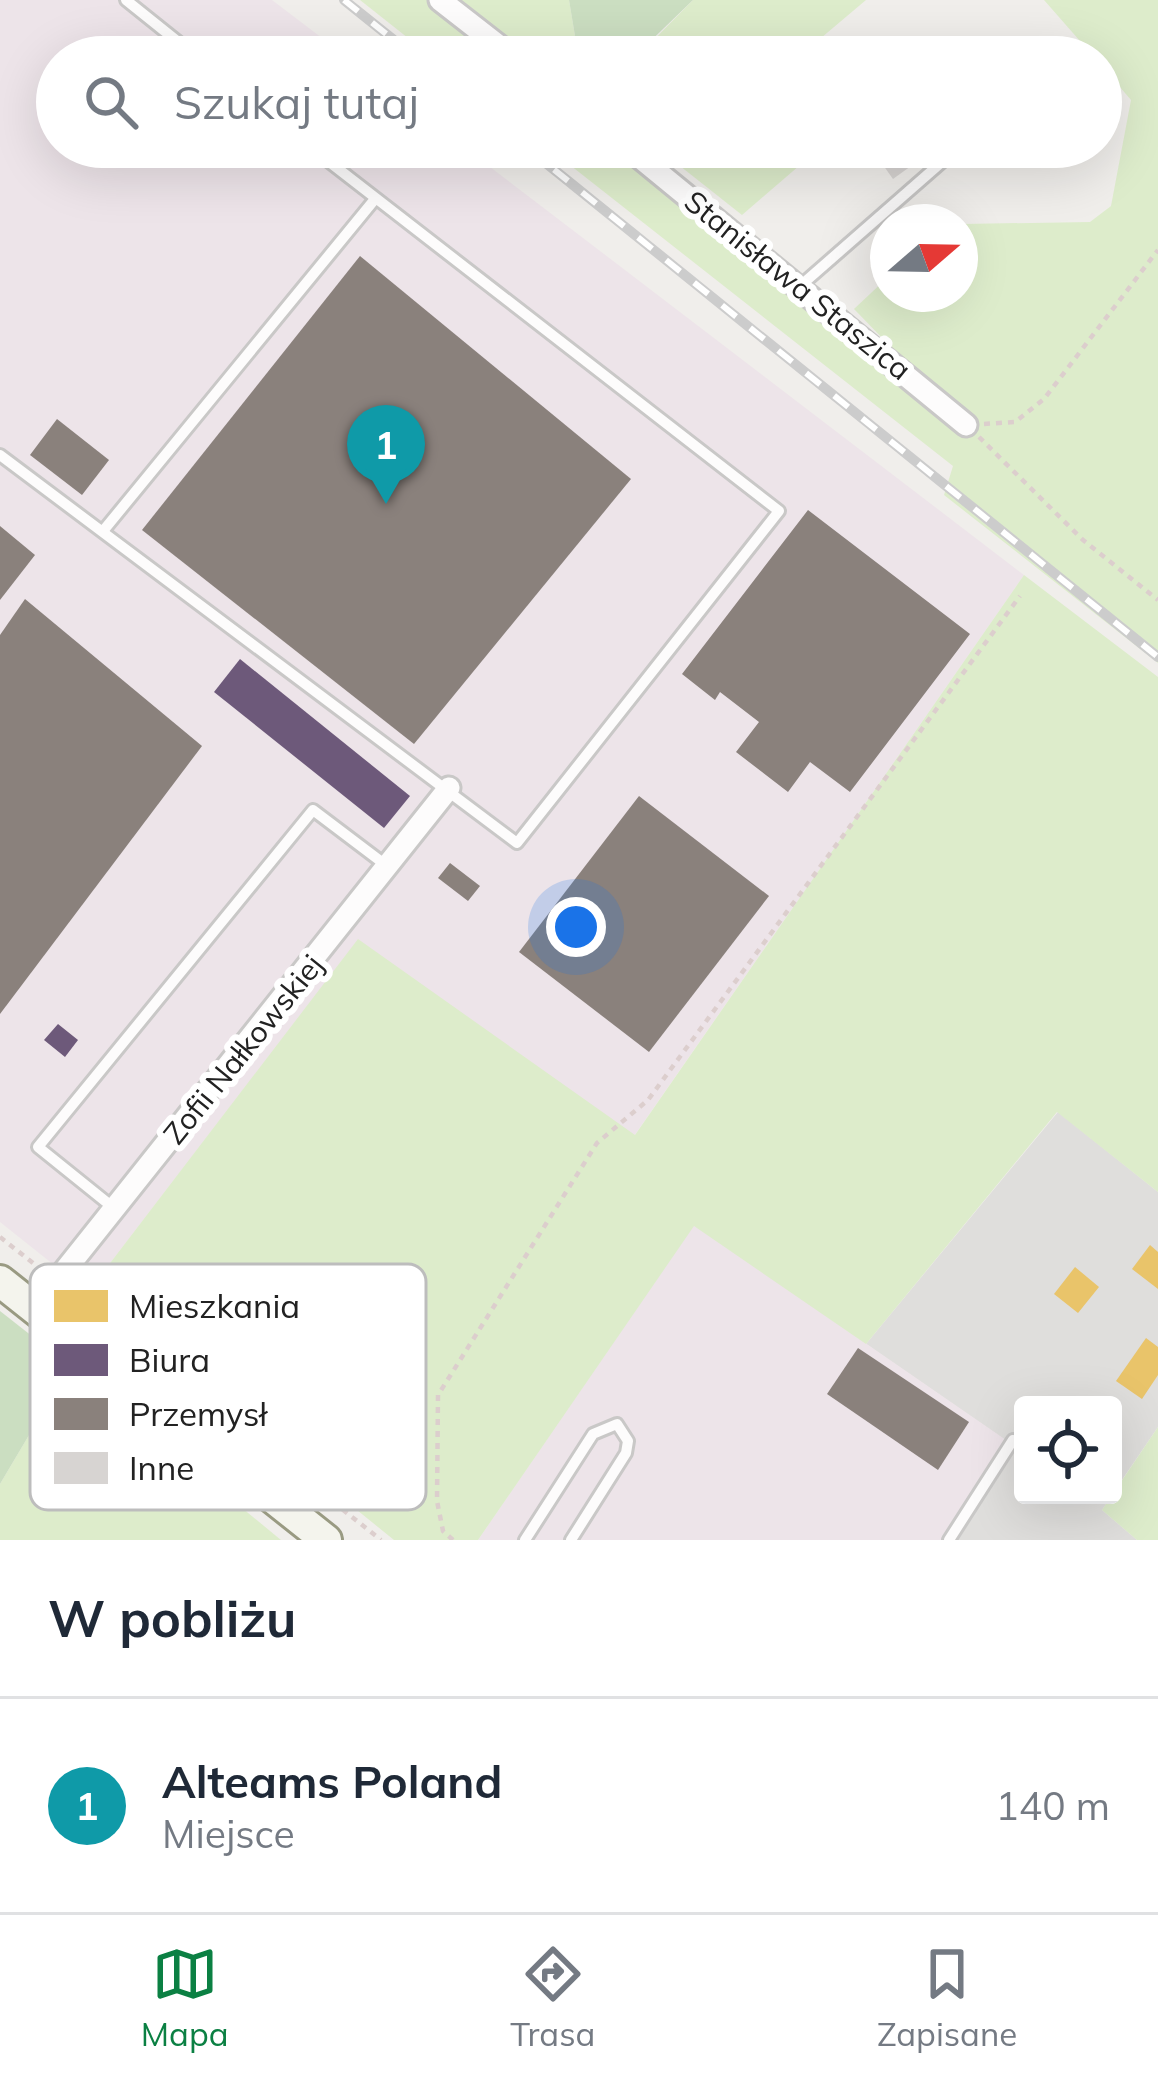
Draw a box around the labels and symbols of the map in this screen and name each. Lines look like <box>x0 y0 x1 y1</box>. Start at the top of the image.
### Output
street label: Stanisława Staszica <box>677 182 919 388</box>
north arrow <box>870 204 978 312</box>
pin: 1 <box>347 405 425 504</box>
your location <box>546 897 606 957</box>
street label: Zofii Nałkowskiej <box>155 947 331 1151</box>
legend <box>30 1264 426 1510</box>
text: Mieszkania <box>129 1285 300 1326</box>
text: Biura <box>129 1339 210 1380</box>
text: Przemysł <box>129 1393 268 1434</box>
text: Inne <box>129 1447 194 1488</box>

